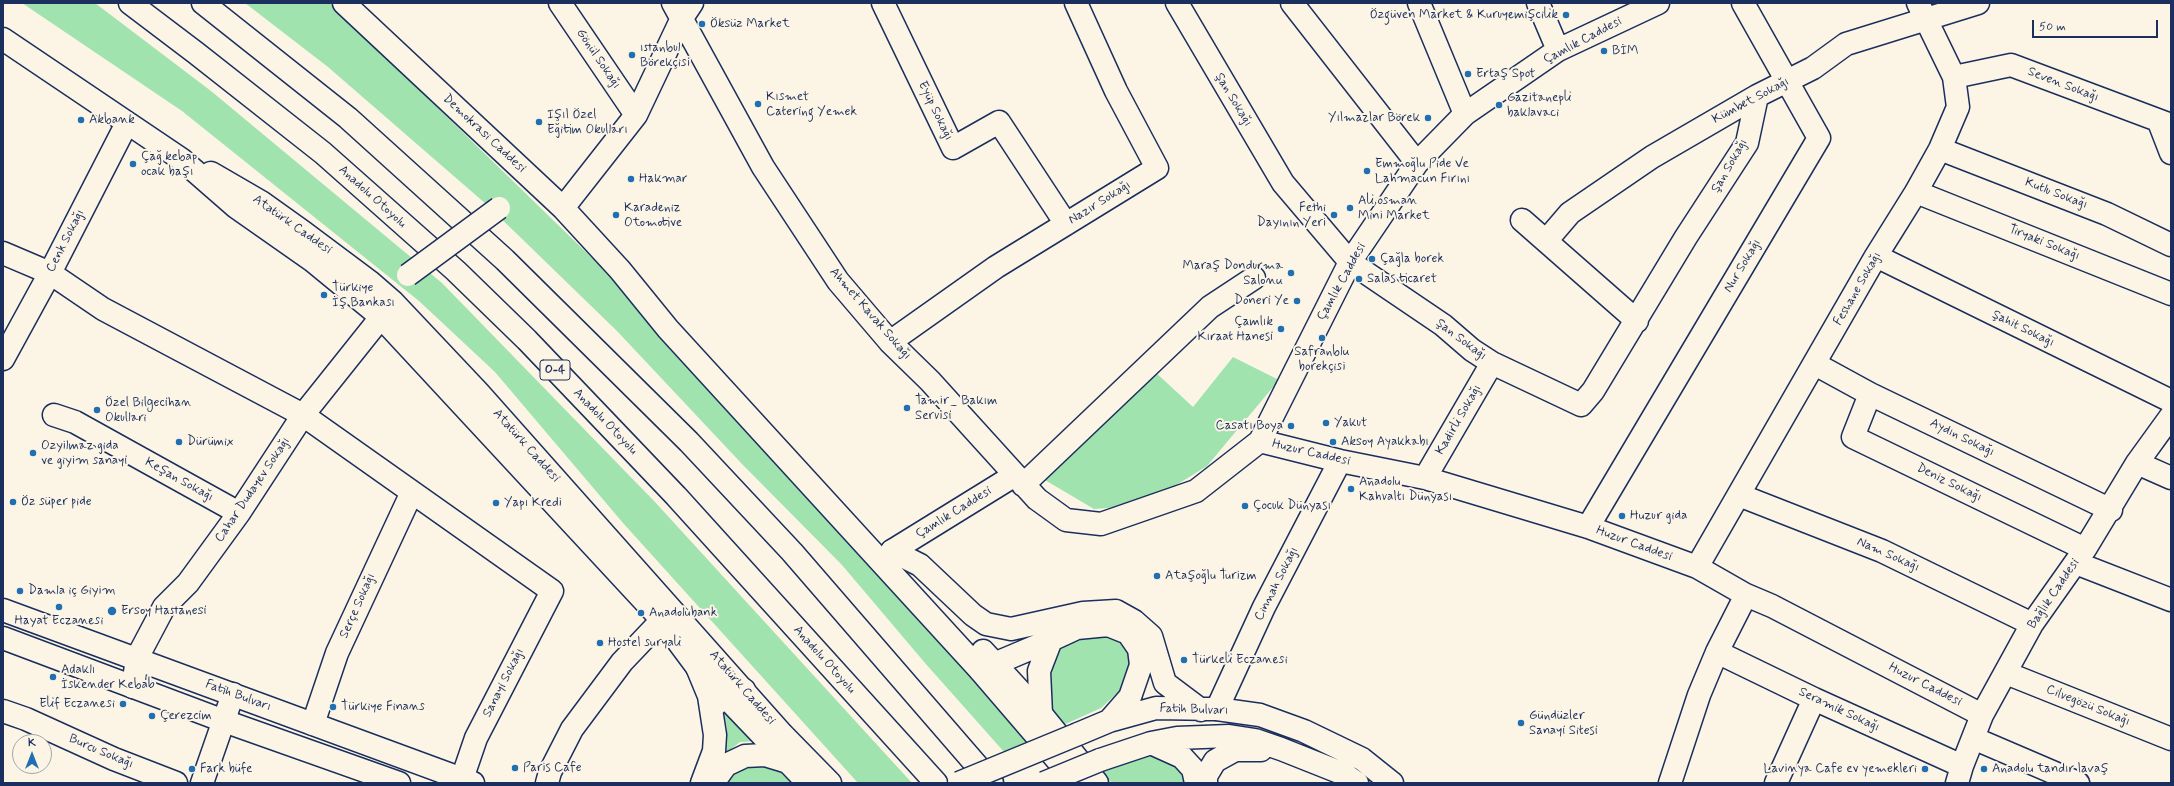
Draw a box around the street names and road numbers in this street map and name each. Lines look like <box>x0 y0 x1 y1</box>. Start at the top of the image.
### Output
street label: Çamlık Caddesi <box>1541 14 1625 68</box>
street label: Gönül Sokağı <box>572 26 624 92</box>
street label: Seven Sokağı <box>2025 64 2101 106</box>
street label: Şan Sokağı <box>1211 70 1255 130</box>
street label: Kümbet Sokağı <box>1710 74 1792 128</box>
street label: Eyüp Sokağı <box>914 79 956 143</box>
street label: Demokrasi Caddesi <box>439 91 529 177</box>
street label: Şan Sokağı <box>1708 136 1752 196</box>
street label: Anadolu Otoyolu <box>335 162 409 232</box>
street label: Kutlu Sokağı <box>2022 175 2090 213</box>
street label: Nazır Sokağı <box>1066 178 1134 228</box>
street label: Atatürk Caddesi <box>249 192 335 258</box>
street label: Cenk Sokağı <box>43 207 89 275</box>
street label: Tiryaki Sokağı <box>2006 222 2082 264</box>
street label: Nur Sokağı <box>1721 236 1765 296</box>
street label: Çamlık Caddesi <box>1314 240 1370 324</box>
street label: Feshane Sokağı <box>1831 249 1885 329</box>
street label: Ahmet Kavak Sokağı <box>826 265 914 363</box>
street label: Şahit Sokağı <box>1989 307 2057 351</box>
street label: Şan Sokağı <box>1433 316 1489 364</box>
road number: O-4 <box>540 360 570 380</box>
street label: Kadirli Sokağı <box>1433 382 1485 458</box>
street label: Anadolu Otoyolu <box>569 386 641 458</box>
street label: Atatürk Caddesi <box>489 406 563 486</box>
street label: Aydın Sokağı <box>1927 416 1997 460</box>
street label: Cahar Dudayev Sokağı <box>212 434 294 546</box>
street label: Huzur Caddesi <box>1270 436 1352 470</box>
street label: Keşan Sokağı <box>142 455 216 505</box>
street label: Deniz Sokağı <box>1914 460 1984 506</box>
street label: Çamlık Caddesi <box>913 483 995 543</box>
street label: Huzur Caddesi <box>1594 523 1674 565</box>
street label: Nam Sokağı <box>1854 534 1922 576</box>
street label: Cinnah Sokağı <box>1252 544 1302 624</box>
street label: Bağlık Caddesi <box>2025 556 2083 632</box>
street label: Serçe Sokağı <box>337 571 379 641</box>
street label: Anadolu Otoyolu <box>789 623 859 697</box>
street label: Sanayi Sokağı <box>480 646 528 720</box>
street label: Atatürk Caddesi <box>705 648 779 728</box>
street label: Huzur Caddesi <box>1886 660 1964 710</box>
street label: Fatih Bulvarı <box>203 677 273 715</box>
street label: Cilvegözü Sokağı <box>2044 682 2132 730</box>
street label: Seramik Sokağı <box>1796 684 1882 736</box>
street label: Fatih Bulvarı <box>1159 701 1229 719</box>
street label: Burcu Sokağı <box>66 731 136 773</box>

